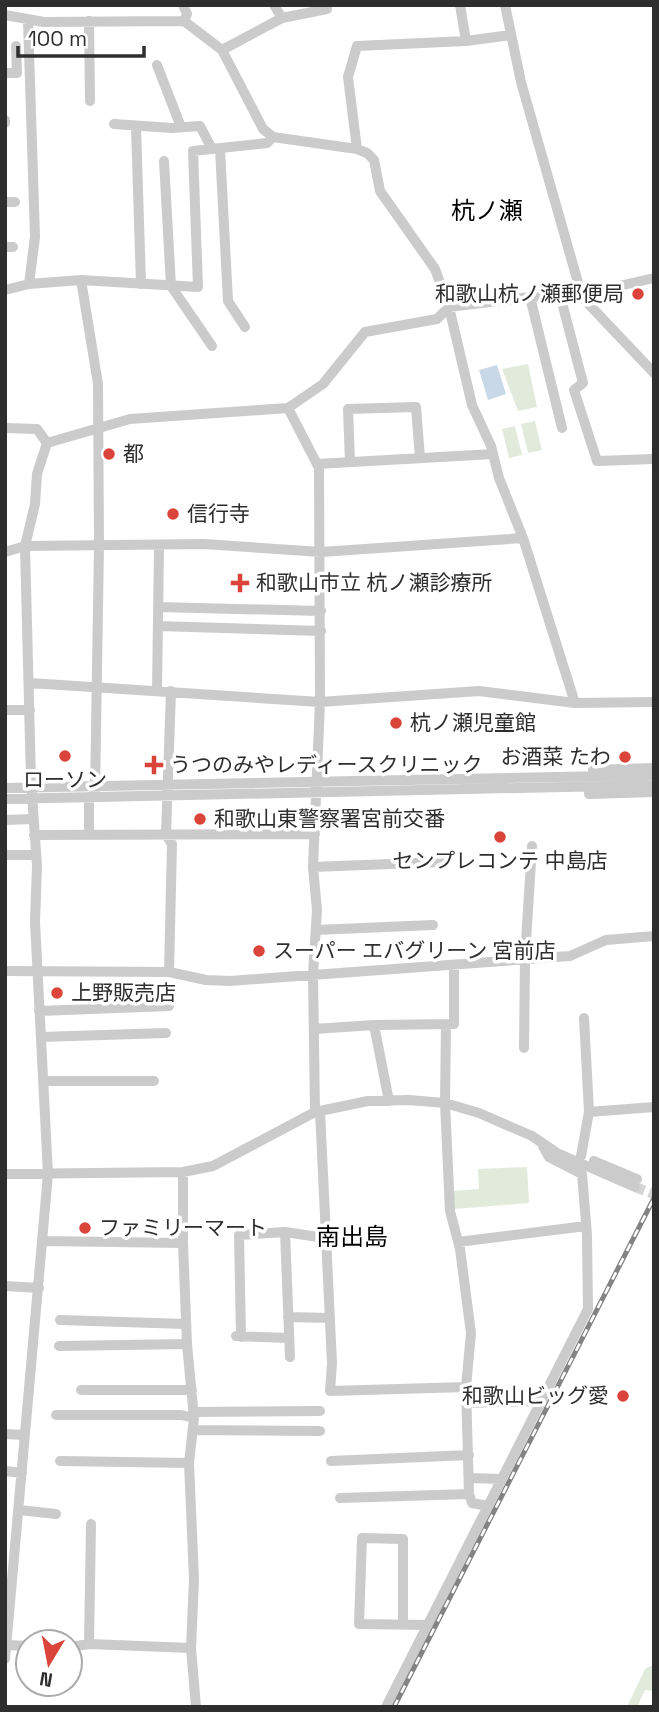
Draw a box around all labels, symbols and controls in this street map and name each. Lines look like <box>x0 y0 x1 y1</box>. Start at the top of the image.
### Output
scale bar <box>18 14 144 58</box>
text: 100 m <box>28 25 87 52</box>
district label: 杭ノ瀬 <box>451 195 523 226</box>
place label: 和歌山杭ノ瀬郵便局 <box>435 280 624 307</box>
marker: 和歌山杭ノ瀬郵便局 <box>630 286 646 302</box>
place label: 都 <box>123 440 144 467</box>
marker: 都 <box>101 446 117 462</box>
place label: 信行寺 <box>187 500 250 527</box>
marker: 信行寺 <box>165 506 181 522</box>
place label: 和歌山市立 杭ノ瀬診療所 <box>256 569 492 596</box>
marker: 和歌山市立 杭ノ瀬診療所 <box>230 573 250 593</box>
place label: 杭ノ瀬児童館 <box>410 709 536 736</box>
marker: 杭ノ瀬児童館 <box>388 715 404 731</box>
place label: お酒菜 たわ <box>501 743 611 770</box>
marker: ローソン <box>57 748 73 764</box>
marker: お酒菜 たわ <box>617 749 633 765</box>
place label: うつのみやレディースクリニック <box>170 751 482 778</box>
marker: うつのみやレディースクリニック <box>144 755 164 775</box>
place label: ローソン <box>23 766 107 793</box>
place label: 和歌山東警察署宮前交番 <box>214 805 445 832</box>
marker: 和歌山東警察署宮前交番 <box>192 811 208 827</box>
marker: センプレコンテ 中島店 <box>492 829 508 845</box>
place label: センプレコンテ 中島店 <box>393 847 607 874</box>
place label: スーパー エバグリーン 宮前店 <box>273 937 556 964</box>
marker: スーパー エバグリーン 宮前店 <box>251 943 267 959</box>
place label: 上野販売店 <box>71 979 176 1006</box>
marker: 上野販売店 <box>49 985 65 1001</box>
place label: ファミリーマート <box>99 1214 267 1241</box>
marker: ファミリーマート <box>77 1220 93 1236</box>
district label: 南出島 <box>316 1221 388 1252</box>
place label: 和歌山ビッグ愛 <box>462 1382 609 1409</box>
marker: 和歌山ビッグ愛 <box>615 1388 631 1404</box>
north arrow <box>14 1628 84 1698</box>
text: N <box>38 1666 55 1693</box>

